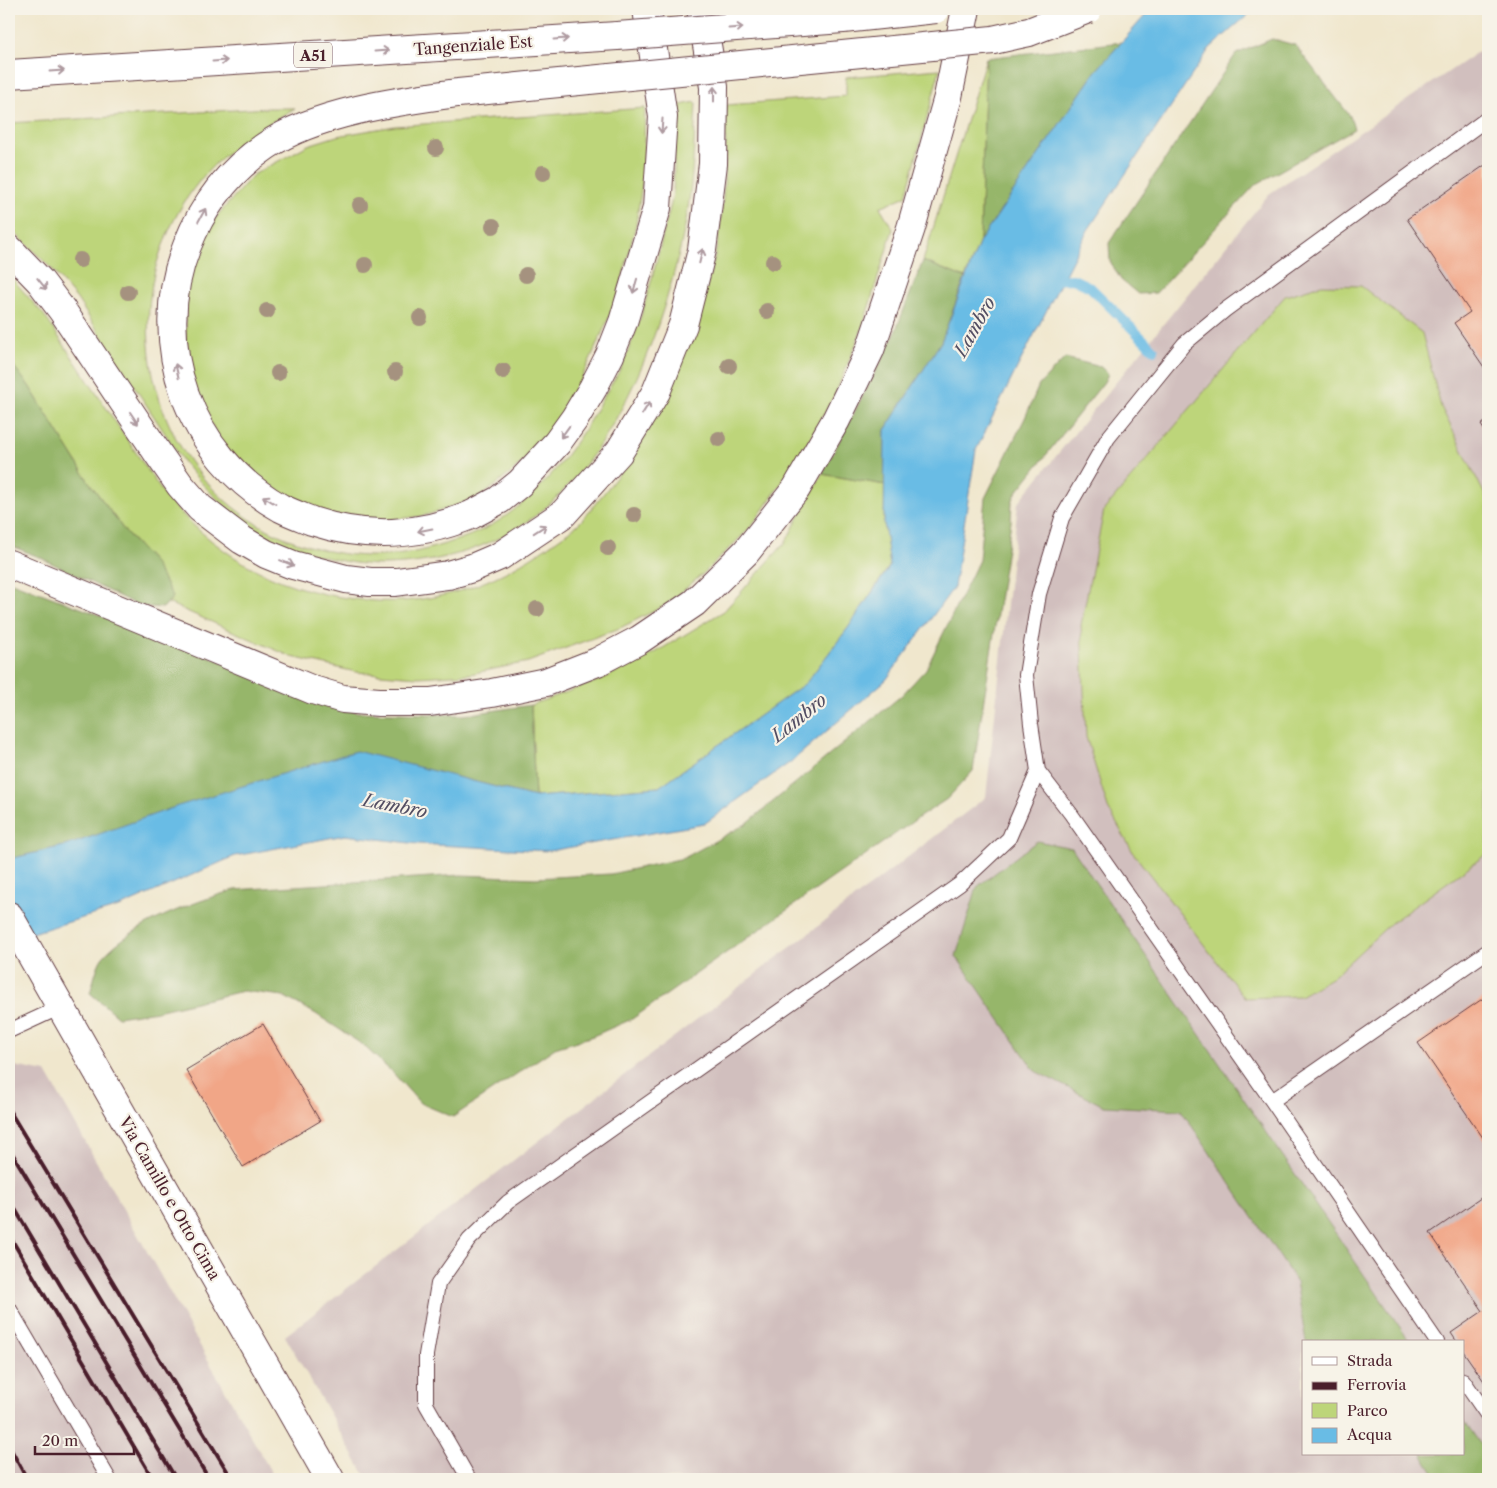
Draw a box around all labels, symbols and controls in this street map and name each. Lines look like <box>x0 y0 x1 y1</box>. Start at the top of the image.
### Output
one-way arrow <box>727 23 743 32</box>
street label: Tangenziale Est <box>413 31 534 59</box>
one-way arrow <box>553 34 569 44</box>
road number: A51 <box>294 42 332 68</box>
one-way arrow <box>373 46 389 55</box>
one-way arrow <box>211 56 227 65</box>
one-way arrow <box>49 67 65 76</box>
one-way arrow <box>709 86 719 102</box>
one-way arrow <box>657 118 667 134</box>
one-way arrow <box>197 208 207 222</box>
one-way arrow <box>697 248 706 264</box>
one-way arrow <box>629 277 639 293</box>
one-way arrow <box>36 278 47 291</box>
water label: Lambro <box>949 293 1000 363</box>
one-way arrow <box>172 364 182 380</box>
one-way arrow <box>642 402 652 416</box>
one-way arrow <box>129 411 139 425</box>
one-way arrow <box>560 424 570 438</box>
one-way arrow <box>262 495 276 505</box>
one-way arrow <box>533 524 547 534</box>
one-way arrow <box>417 525 433 535</box>
one-way arrow <box>279 558 294 568</box>
water label: Lambro <box>765 689 831 748</box>
water label: Lambro <box>359 789 429 823</box>
street label: Via Camillo e Otto Cima <box>114 1112 225 1284</box>
legend <box>1302 1340 1464 1456</box>
text: Strada <box>1347 1351 1393 1370</box>
text: Ferrovia <box>1347 1375 1406 1394</box>
text: Parco <box>1347 1401 1388 1420</box>
scale bar <box>35 1423 134 1455</box>
text: Acqua <box>1346 1425 1392 1444</box>
text: 20 m <box>42 1431 78 1450</box>

